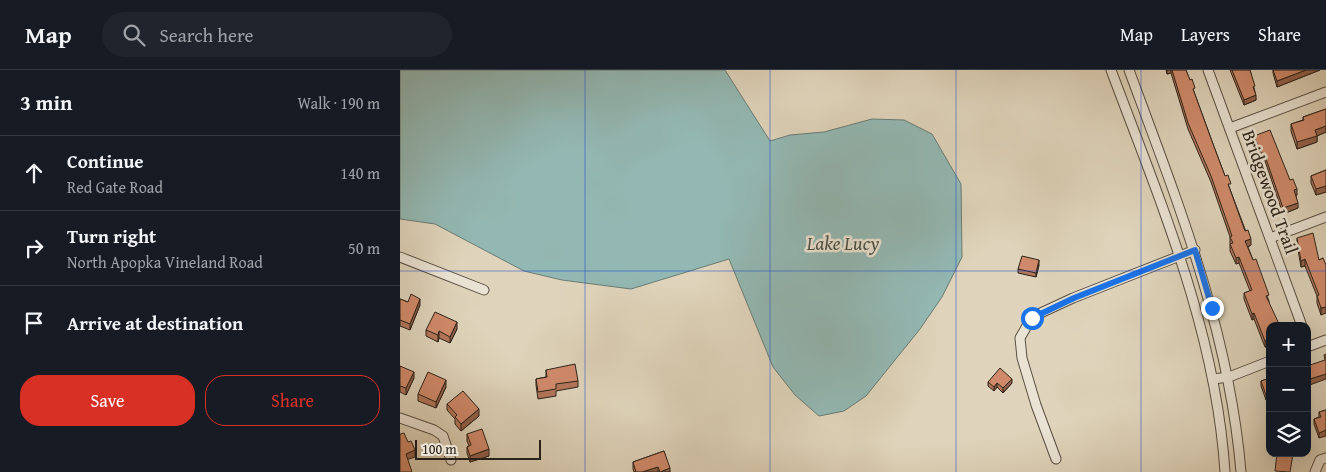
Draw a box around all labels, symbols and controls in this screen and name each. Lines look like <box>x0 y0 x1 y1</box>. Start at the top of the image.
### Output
search box <box>102 12 452 57</box>
text: Map <box>25 17 72 52</box>
icon: search <box>120 21 148 49</box>
text: Search here <box>160 21 253 49</box>
text: Map <box>1120 21 1153 48</box>
text: Layers <box>1181 21 1230 48</box>
text: Share <box>1258 21 1301 48</box>
text: 3 min <box>20 87 72 118</box>
text: Walk · 190 m <box>297 91 380 115</box>
street label: Bridgewood Trail <box>1236 126 1305 258</box>
text: Continue <box>67 147 144 175</box>
icon: ahead <box>20 159 48 187</box>
text: 140 m <box>340 161 380 185</box>
text: Red Gate Road <box>67 175 163 199</box>
text: Turn right <box>67 222 156 250</box>
water label: Lake Lucy <box>806 229 879 257</box>
icon: right <box>20 234 48 262</box>
text: 50 m <box>348 236 380 260</box>
text: North Apopka Vineland Road <box>67 250 263 274</box>
route end <box>1201 297 1224 320</box>
route start <box>1021 307 1044 330</box>
icon: arrive <box>20 309 48 337</box>
text: Arrive at destination <box>67 309 243 337</box>
map controls <box>1266 322 1311 457</box>
button: + <box>1266 322 1311 367</box>
button: − <box>1266 367 1311 412</box>
button: Save <box>20 375 195 426</box>
button: Share <box>205 375 380 426</box>
button: layers <box>1266 412 1311 457</box>
scale bar <box>415 437 541 460</box>
text: 100 m <box>422 439 457 459</box>

